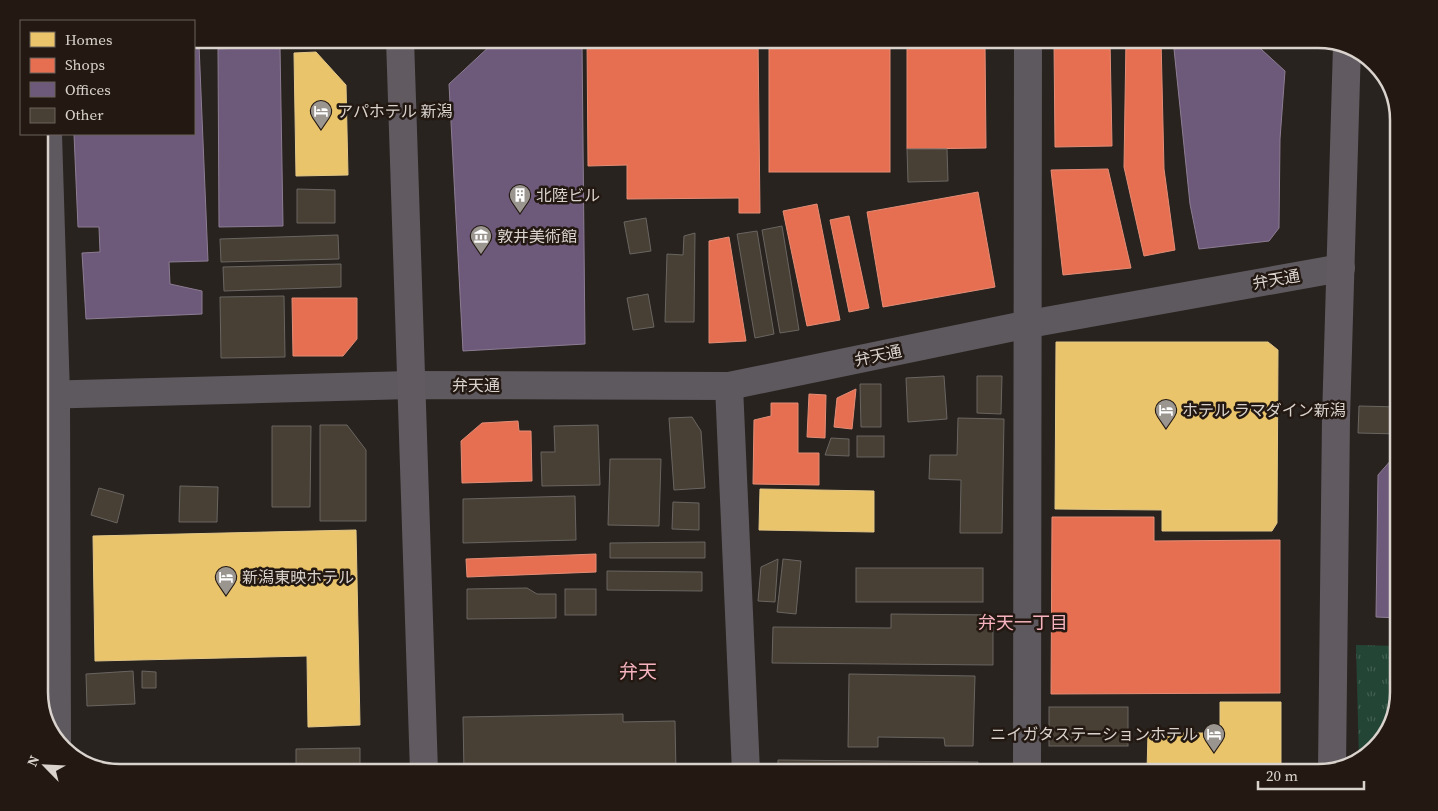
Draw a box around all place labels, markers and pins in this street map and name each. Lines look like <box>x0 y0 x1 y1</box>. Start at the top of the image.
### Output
hotel icon: アパホテル 新潟 <box>309 99 333 130</box>
place label: アパホテル 新潟 <box>337 100 452 122</box>
building icon: 北陸ビル <box>508 183 532 214</box>
place label: 北陸ビル <box>536 184 600 206</box>
museum icon: 敦井美術館 <box>469 224 493 255</box>
place label: 敦井美術館 <box>497 225 577 247</box>
hotel icon: ホテル ラマダイン新潟 <box>1154 398 1178 429</box>
place label: ホテル ラマダイン新潟 <box>1182 399 1346 421</box>
hotel icon: 新潟東映ホテル <box>214 565 238 596</box>
place label: 新潟東映ホテル <box>242 566 354 588</box>
hotel icon: ニイガタステーションホテル <box>1202 722 1226 753</box>
place label: ニイガタステーションホテル <box>990 723 1198 745</box>

